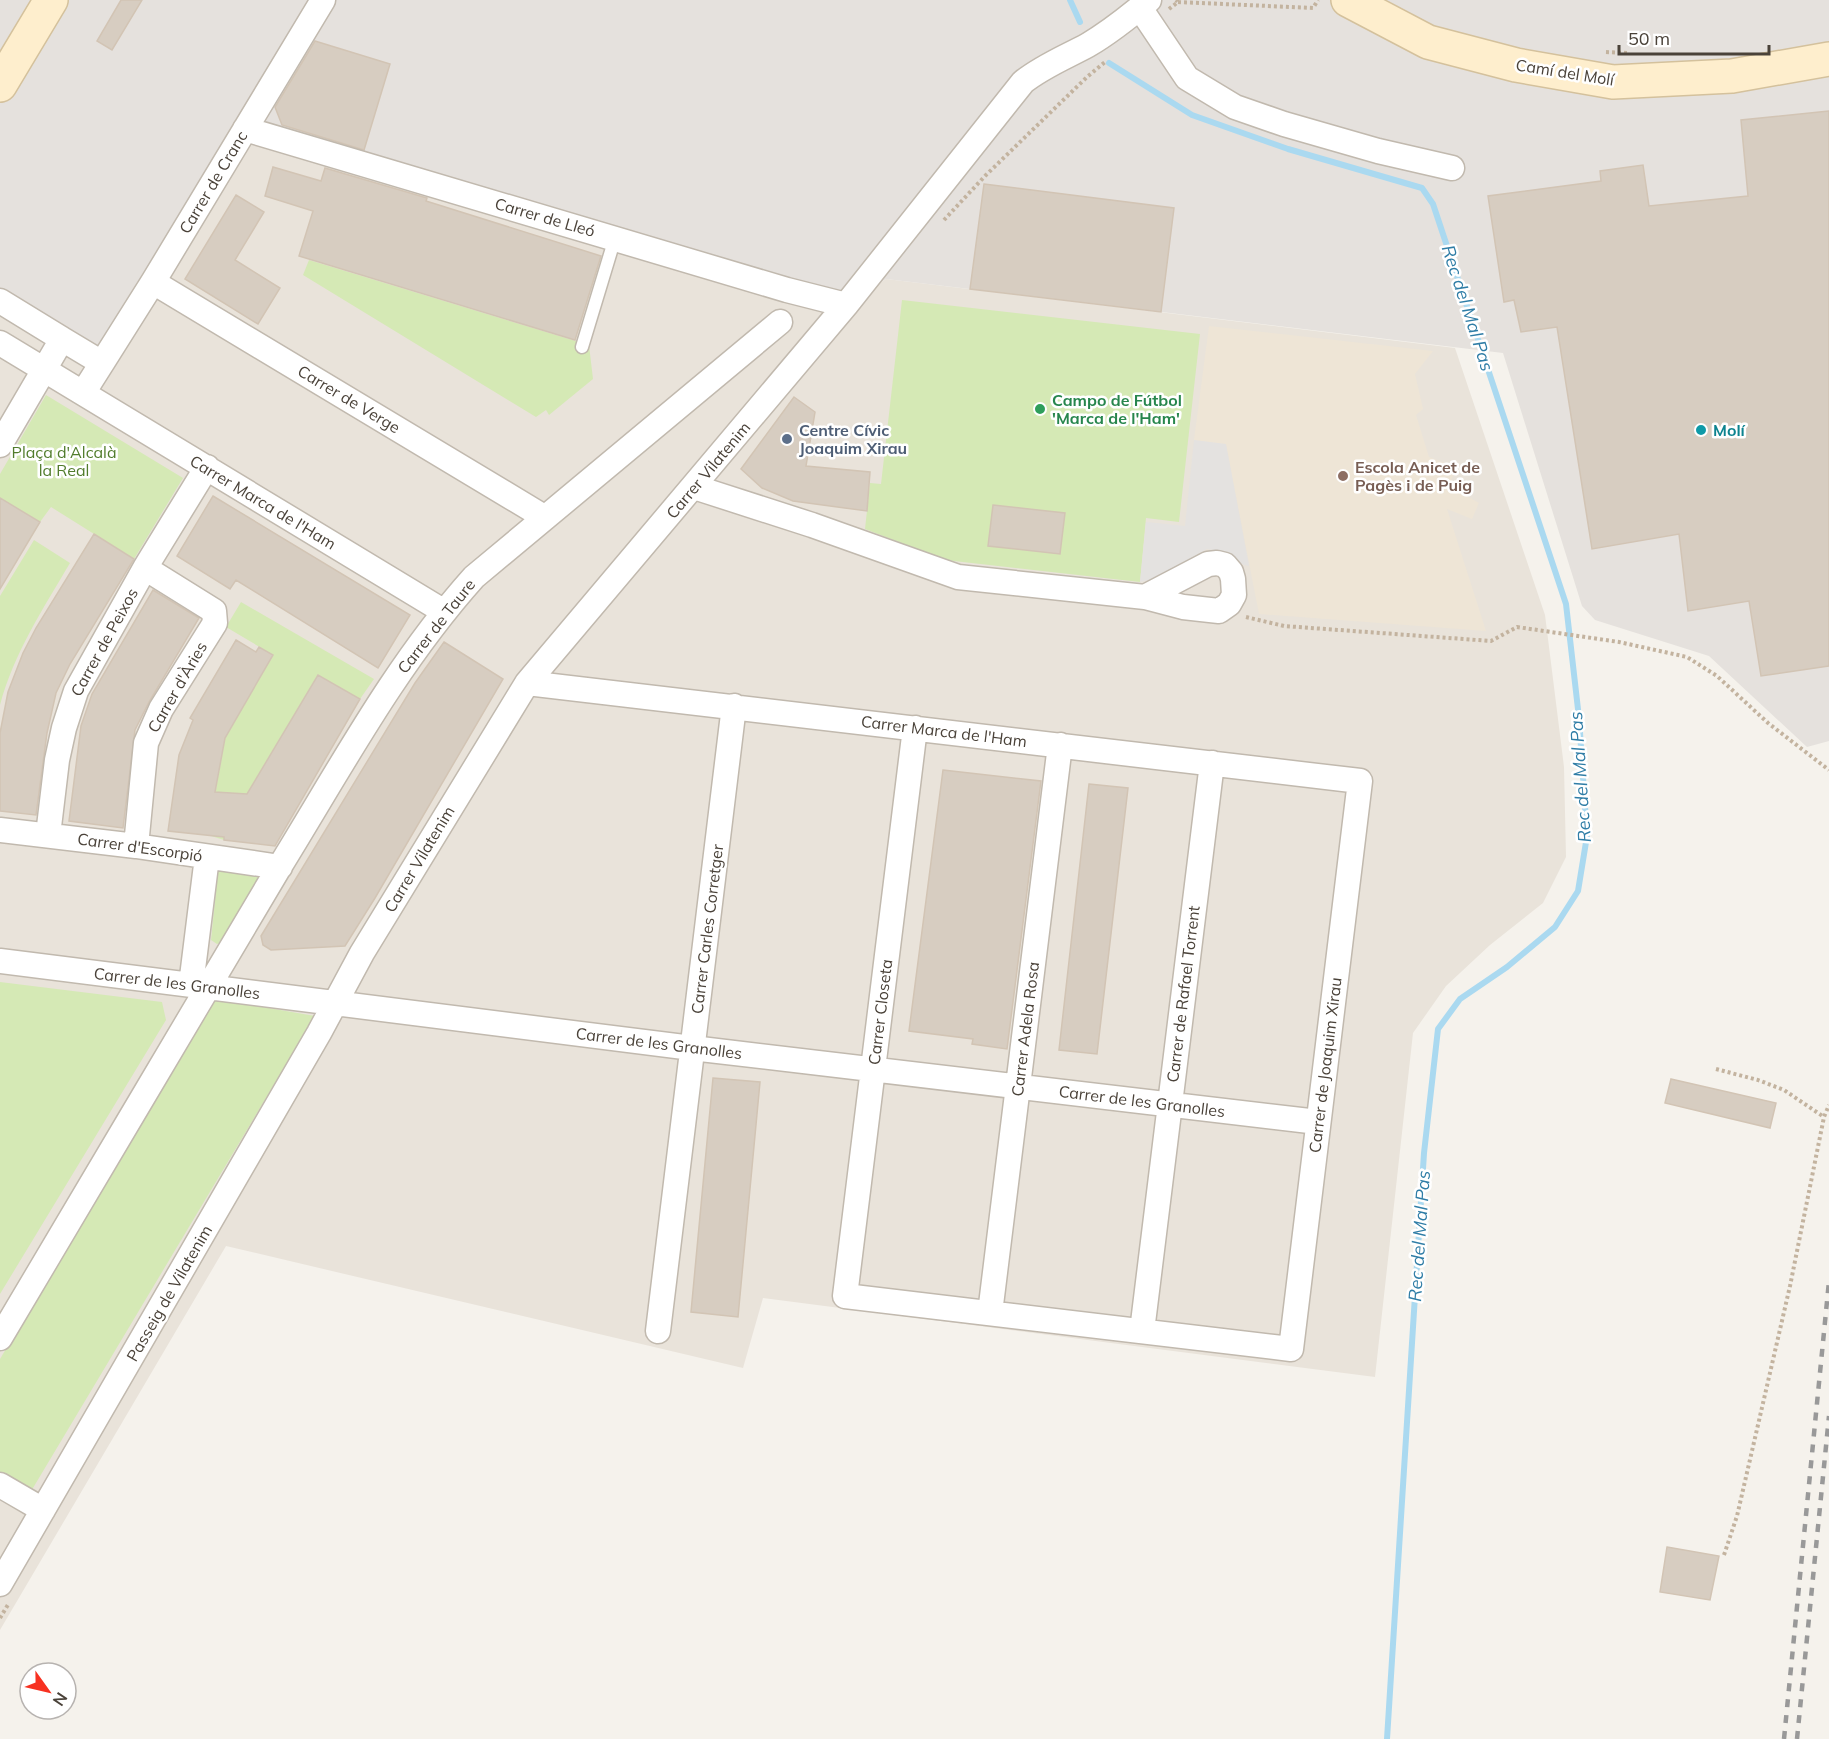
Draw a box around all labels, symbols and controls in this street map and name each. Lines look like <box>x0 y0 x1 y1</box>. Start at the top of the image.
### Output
scale bar <box>1619 18 1769 56</box>
text: 50 m <box>1628 27 1670 50</box>
street label: Camí del Molí <box>1514 54 1617 90</box>
street label: Carrer de Cranc <box>174 127 252 237</box>
street label: Carrer de Lleó <box>493 193 597 241</box>
water label: Rec del Mal Pas <box>1437 242 1499 374</box>
street label: Carrer de Verge <box>294 361 404 437</box>
place label: Campo de Fútbol 'Marca de l'Ham' <box>1052 390 1182 428</box>
marker: Campo de Fútbol 'Marca de l'Ham' <box>1033 402 1047 416</box>
street label: Carrer Vilatenim <box>662 417 754 523</box>
place label: Centre Cívic Joaquim Xirau <box>799 420 907 458</box>
place label: Molí <box>1713 420 1747 440</box>
marker: Molí <box>1694 423 1708 437</box>
marker: Centre Cívic Joaquim Xirau <box>780 432 794 446</box>
park label: Plaça d'Alcalà la Real <box>11 442 117 480</box>
street label: Carrer Marca de l'Ham <box>186 450 340 554</box>
place label: Escola Anicet de Pagès i de Puig <box>1355 457 1480 495</box>
marker: Escola Anicet de Pagès i de Puig <box>1336 469 1350 483</box>
street label: Carrer de Taure <box>393 575 479 677</box>
street label: Carrer de Peixos <box>66 584 142 700</box>
street label: Carrer d'Àries <box>143 638 211 736</box>
street label: Carrer Marca de l'Ham <box>860 711 1028 751</box>
water label: Rec del Mal Pas <box>1564 711 1596 843</box>
street label: Carrer Vilatenim <box>379 802 459 916</box>
street label: Carrer d'Escorpió <box>76 828 204 866</box>
street label: Carrer Carles Corretger <box>687 843 727 1015</box>
street label: Carrer de Rafael Torrent <box>1162 904 1204 1084</box>
street label: Carrer Closeta <box>864 958 896 1066</box>
street label: Carrer Adela Rosa <box>1007 960 1043 1098</box>
street label: Carrer de les Granolles <box>93 963 261 1003</box>
street label: Carrer de Joaquim Xirau <box>1304 976 1346 1154</box>
street label: Carrer de les Granolles <box>575 1023 743 1063</box>
street label: Carrer de les Granolles <box>1058 1081 1226 1121</box>
water label: Rec del Mal Pas <box>1403 1170 1435 1302</box>
street label: Passeig de Vilatenim <box>122 1221 216 1365</box>
north arrow <box>18 1661 78 1721</box>
text: N <box>49 1689 72 1710</box>

